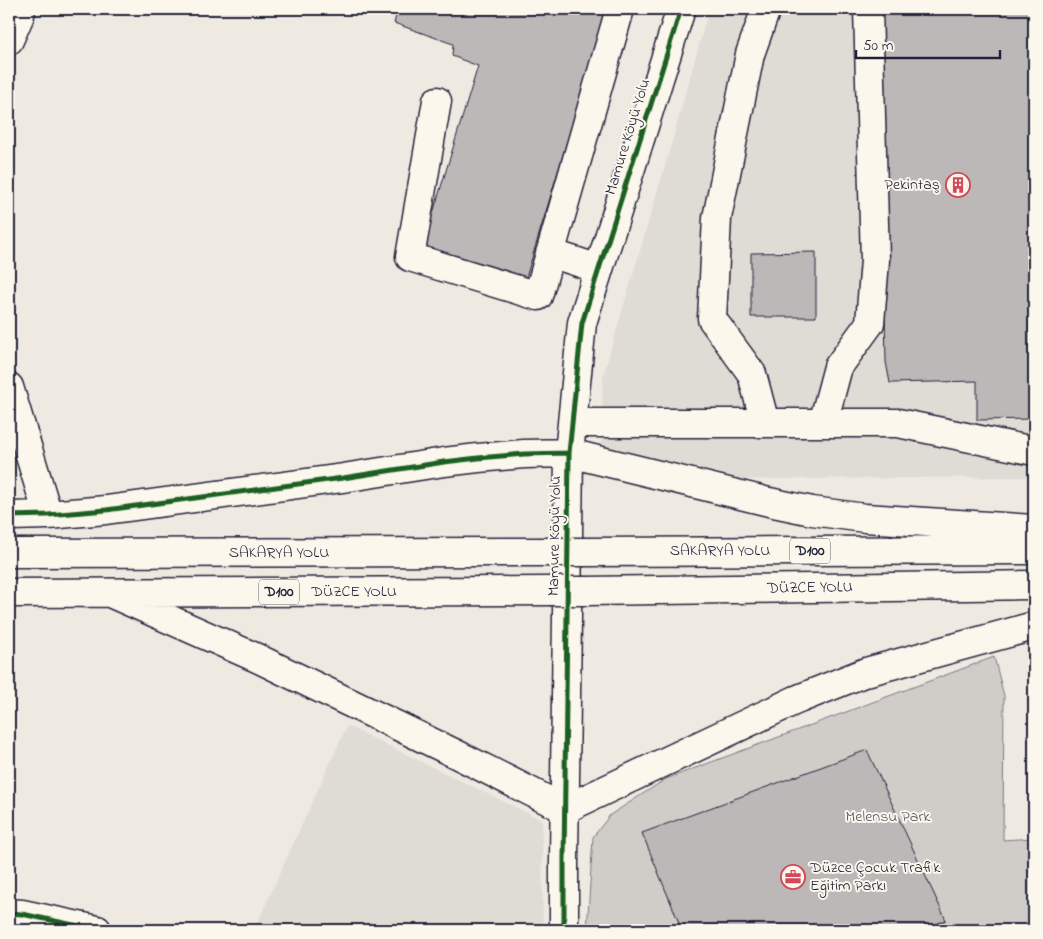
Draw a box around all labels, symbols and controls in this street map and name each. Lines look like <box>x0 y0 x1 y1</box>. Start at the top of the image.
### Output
scale bar <box>856 28 999 60</box>
text: 50 m <box>863 35 894 57</box>
street label: Mamure Köyü Yolu <box>599 76 657 198</box>
building icon: Pekintaş <box>945 172 971 198</box>
place label: Pekintaş <box>885 173 940 197</box>
street label: Mamure Köyü Yolu <box>542 476 568 596</box>
road number: D100 <box>790 538 830 564</box>
street label: SAKARYA YOLU <box>670 539 770 563</box>
street label: SAKARYA YOLU <box>229 541 329 565</box>
street label: DÜZCE YOLU <box>766 575 853 601</box>
road number: D100 <box>259 580 299 604</box>
street label: DÜZCE YOLU <box>310 580 397 604</box>
park label: Melensu Park <box>846 805 931 829</box>
place label: Düzce Çocuk Trafik Eğitim Parkı <box>809 856 941 898</box>
office icon: Düzce Çocuk Trafik Eğitim Parkı <box>780 864 806 890</box>

